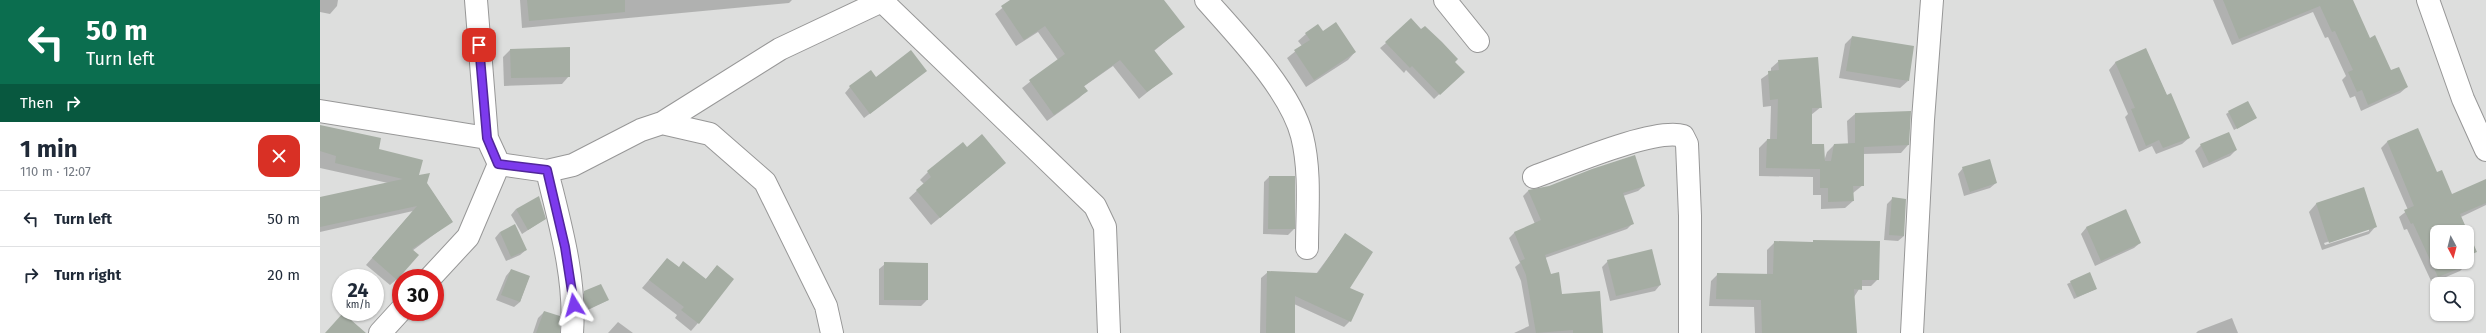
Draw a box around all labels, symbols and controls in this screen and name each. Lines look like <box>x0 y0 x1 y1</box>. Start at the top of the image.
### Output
text: 50 m <box>86 14 148 47</box>
icon: left <box>20 16 72 68</box>
pin <box>462 28 496 62</box>
icon: arrive <box>468 34 490 56</box>
text: Turn left <box>86 48 155 70</box>
icon: right <box>62 92 84 114</box>
text: Then <box>20 94 54 112</box>
text: 1 min <box>20 135 78 163</box>
button: close <box>258 135 300 177</box>
text: 110 m · 12:07 <box>20 164 91 179</box>
icon: left <box>20 208 42 230</box>
text: Turn left <box>54 210 112 228</box>
text: 50 m <box>267 210 300 228</box>
north arrow <box>2430 225 2474 269</box>
map controls <box>2430 225 2474 321</box>
icon: right <box>20 264 42 286</box>
text: Turn right <box>54 266 121 284</box>
text: 20 m <box>267 266 300 284</box>
speed limit sign: 30 <box>392 269 444 321</box>
button: search <box>2430 277 2474 321</box>
text: 24 <box>347 278 369 302</box>
position arrow <box>553 284 595 326</box>
text: km/h <box>346 299 370 311</box>

